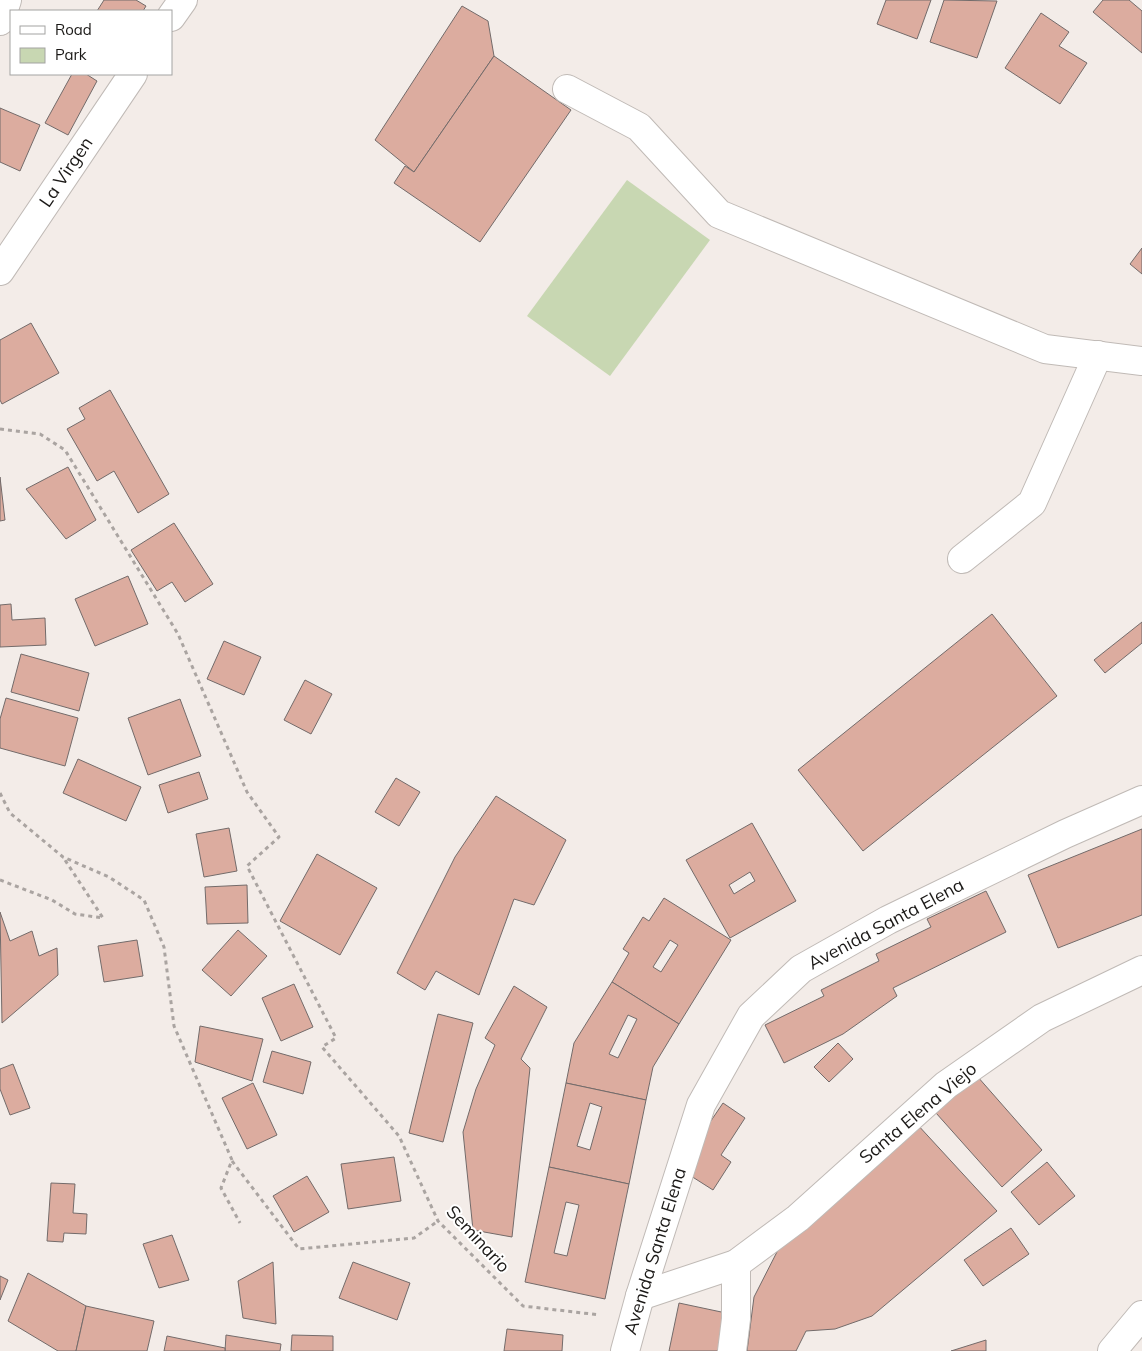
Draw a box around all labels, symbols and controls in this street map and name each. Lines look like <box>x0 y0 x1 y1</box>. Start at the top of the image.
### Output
legend <box>10 10 172 75</box>
text: Road <box>55 20 92 39</box>
text: Park <box>55 45 87 64</box>
street label: La Virgen <box>34 132 97 211</box>
street label: Avenida Santa Elena <box>804 873 968 974</box>
street label: Santa Elena Viejo <box>854 1057 981 1168</box>
street label: Avenida Santa Elena <box>618 1165 691 1337</box>
street label: Seminario <box>441 1200 515 1277</box>

